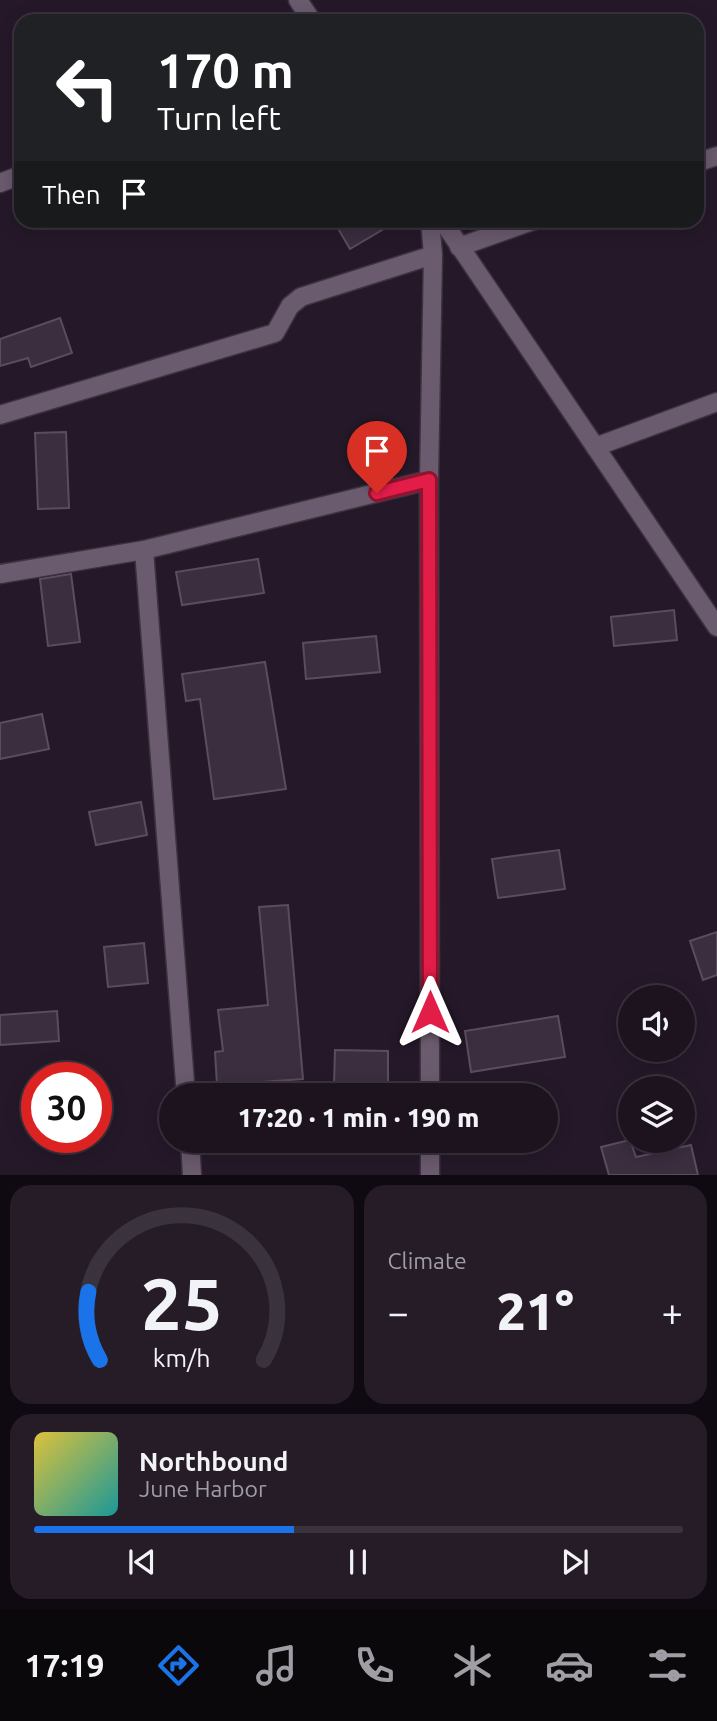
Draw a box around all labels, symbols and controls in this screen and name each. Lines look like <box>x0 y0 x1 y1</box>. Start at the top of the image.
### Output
icon: left <box>42 42 133 133</box>
text: 170 m <box>157 42 294 97</box>
text: Turn left <box>157 100 281 136</box>
icon: arrive <box>115 175 153 213</box>
text: Then <box>42 180 101 209</box>
pin <box>347 421 407 493</box>
icon: arrive <box>358 432 396 470</box>
position arrow <box>393 975 467 1049</box>
map controls <box>618 985 695 1153</box>
button: sound <box>618 985 695 1062</box>
speed limit sign: 30 <box>21 1062 112 1153</box>
button: layers <box>618 1076 695 1153</box>
text: 17:20 · 1 min · 190 m <box>238 1103 479 1132</box>
text: Climate <box>388 1248 467 1273</box>
text: 25 <box>141 1263 223 1345</box>
text: 21° <box>496 1282 574 1340</box>
text: − <box>388 1291 409 1333</box>
text: + <box>662 1291 683 1333</box>
text: km/h <box>153 1344 211 1372</box>
text: Northbound <box>139 1447 288 1476</box>
text: June Harbor <box>139 1476 267 1501</box>
icon: previous <box>123 1543 161 1581</box>
icon: pause <box>339 1543 377 1581</box>
icon: next <box>556 1543 594 1581</box>
icon: directions <box>154 1641 203 1690</box>
icon: music <box>252 1641 301 1690</box>
icon: phone <box>350 1641 399 1690</box>
icon: climate <box>448 1641 497 1690</box>
icon: car <box>545 1641 594 1690</box>
icon: filters <box>643 1641 692 1690</box>
text: 17:19 <box>24 1647 105 1683</box>

